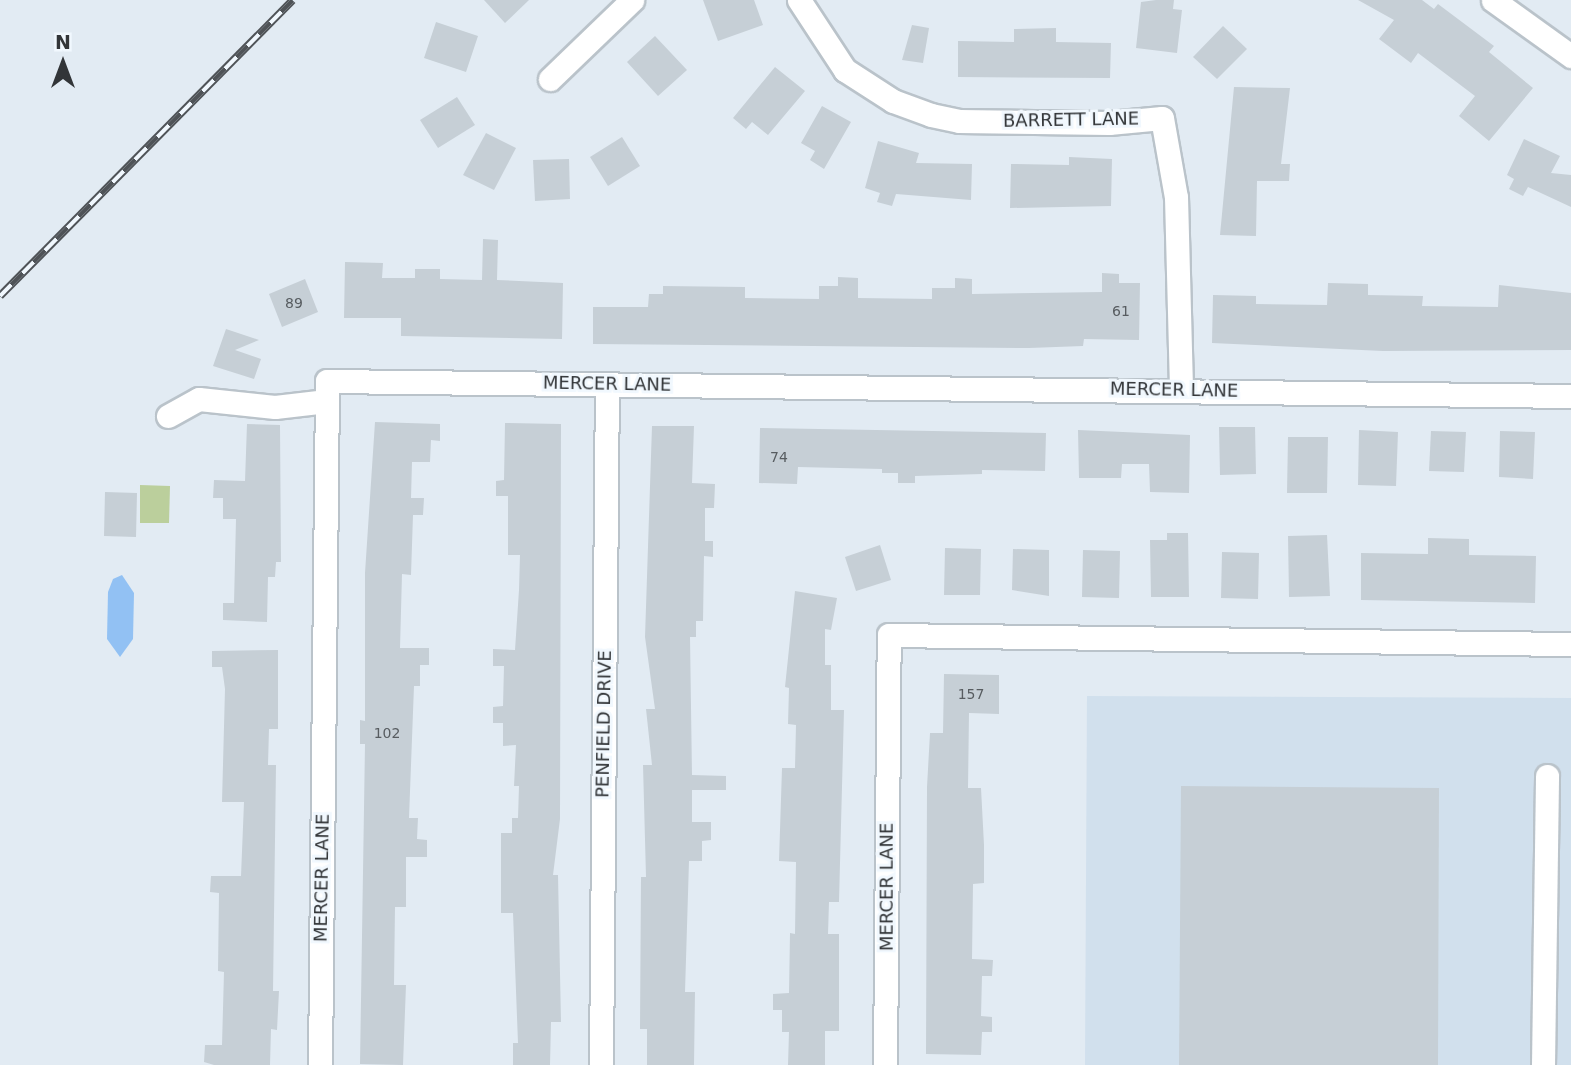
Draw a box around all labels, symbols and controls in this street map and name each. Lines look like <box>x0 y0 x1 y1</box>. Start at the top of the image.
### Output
north arrow <box>28 28 98 98</box>
text: N <box>55 31 71 53</box>
street label: BARRETT LANE <box>1003 108 1139 132</box>
house number: 89 <box>285 295 303 311</box>
house number: 61 <box>1112 303 1130 319</box>
street label: MERCER LANE <box>543 372 671 396</box>
street label: MERCER LANE <box>1110 378 1238 402</box>
house number: 74 <box>770 449 788 465</box>
street label: PENFIELD DRIVE <box>592 650 616 798</box>
house number: 157 <box>958 686 984 702</box>
house number: 102 <box>374 725 400 741</box>
street label: MERCER LANE <box>310 814 334 942</box>
street label: MERCER LANE <box>876 823 898 951</box>

